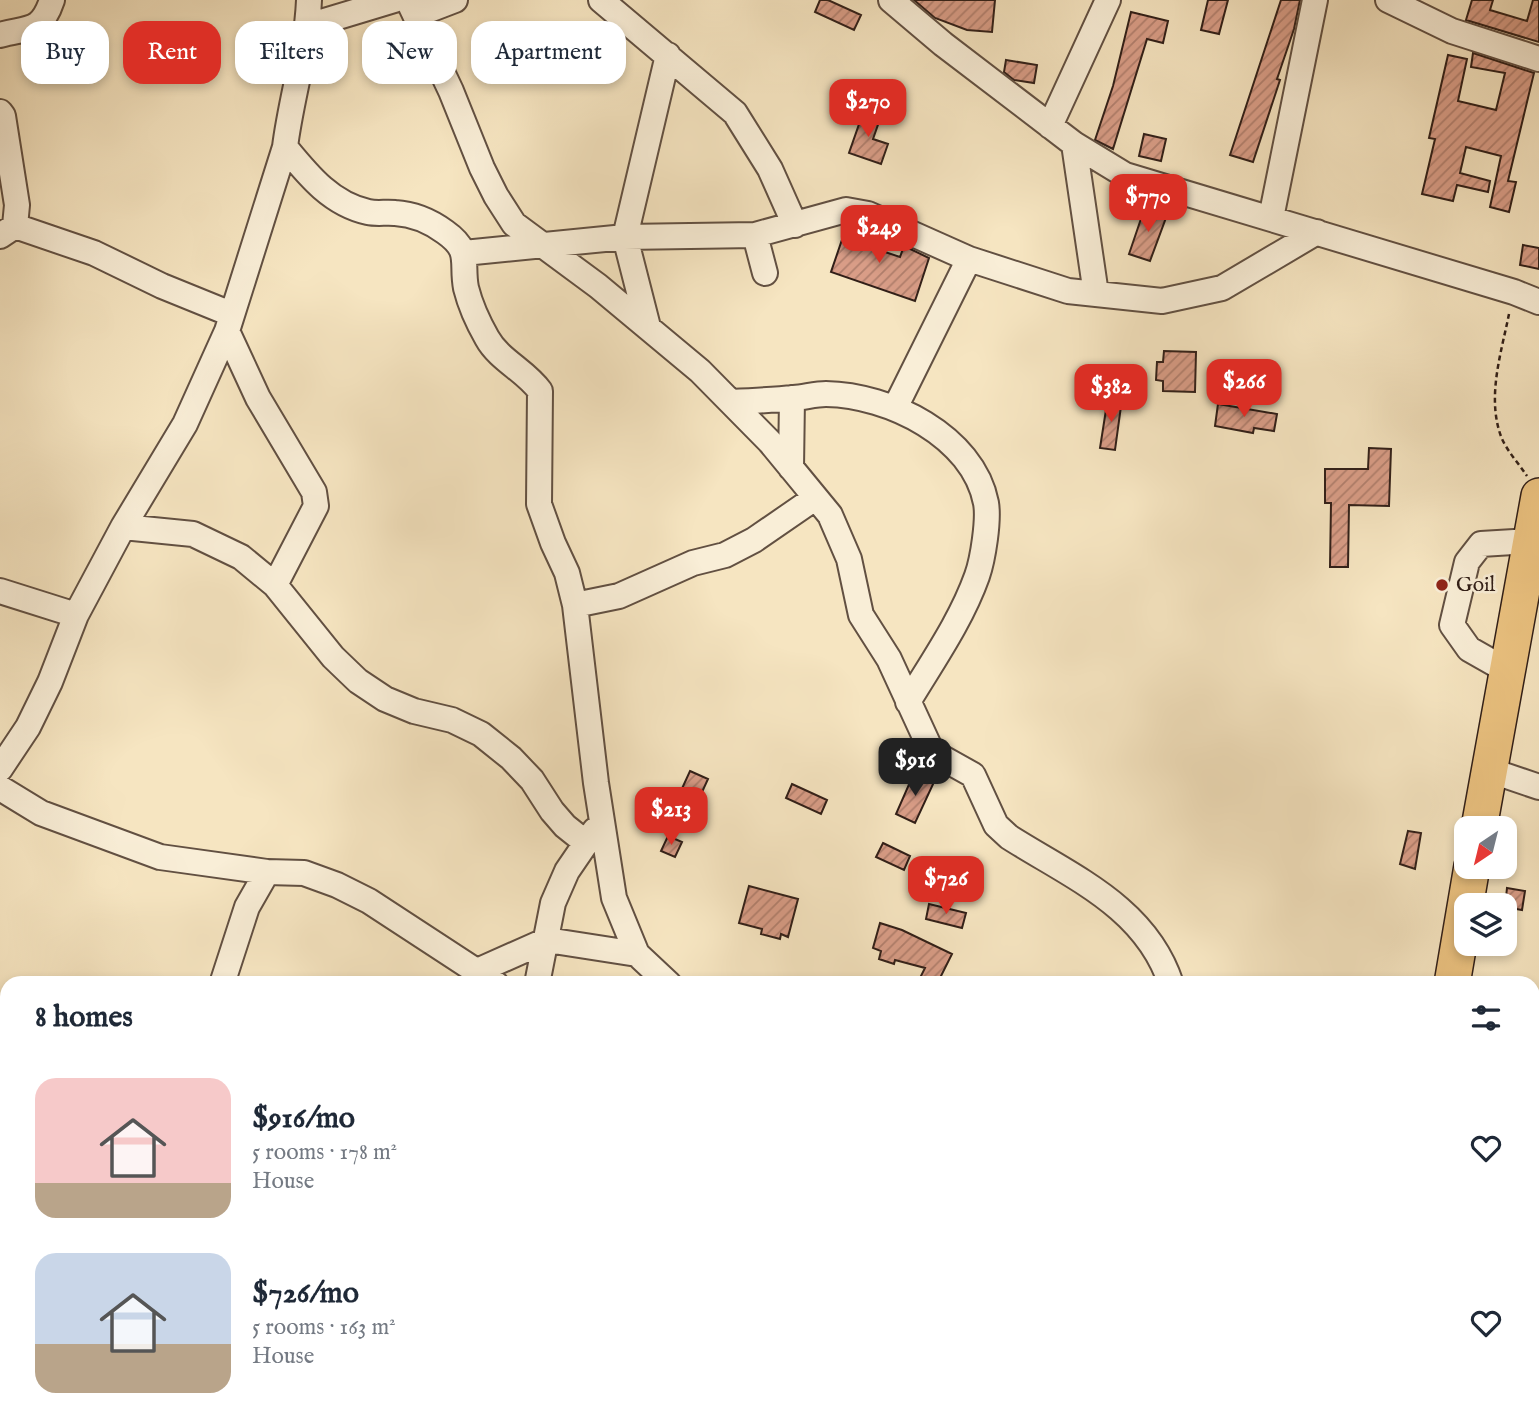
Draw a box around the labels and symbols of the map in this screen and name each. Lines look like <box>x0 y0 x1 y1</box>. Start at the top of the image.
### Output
pin: $270 <box>827 80 909 139</box>
pin: $770 <box>1107 174 1189 234</box>
pin: $249 <box>838 205 920 265</box>
pin: $266 <box>1203 360 1285 419</box>
pin: $382 <box>1070 364 1152 424</box>
place label: Goil <box>1456 572 1496 599</box>
marker: Goil <box>1434 577 1450 593</box>
pin: $916 <box>874 738 956 798</box>
pin: $213 <box>630 788 712 847</box>
north arrow <box>1454 816 1517 878</box>
pin: $726 <box>905 856 987 916</box>

